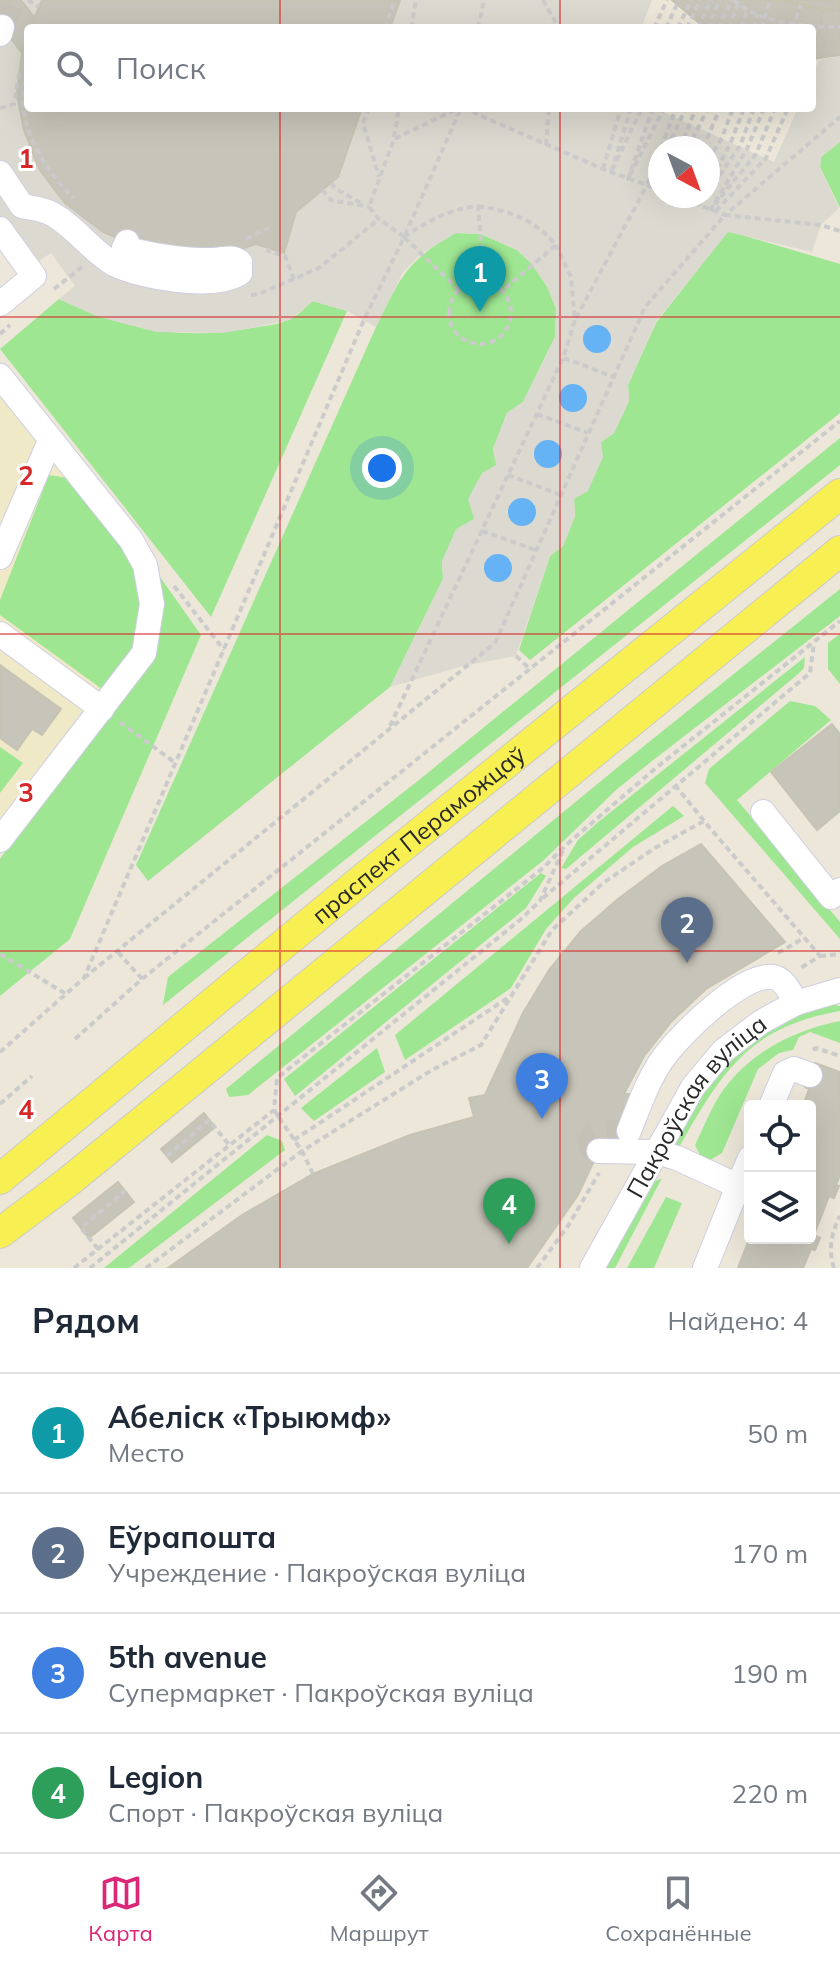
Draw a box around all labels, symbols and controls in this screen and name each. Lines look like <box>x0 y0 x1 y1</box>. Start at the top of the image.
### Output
search box <box>24 24 816 112</box>
icon: search <box>52 46 96 90</box>
text: Поиск <box>116 49 206 87</box>
north arrow <box>648 136 720 208</box>
text: 1 <box>18 142 34 175</box>
pin: 1 <box>454 246 506 312</box>
your location <box>362 448 402 488</box>
text: 2 <box>18 459 34 492</box>
street label: праспект Пераможцаў <box>305 739 531 930</box>
text: 3 <box>18 776 34 809</box>
pin: 2 <box>661 897 713 963</box>
street label: Пакроўская вуліца <box>619 1008 772 1203</box>
pin: 3 <box>516 1053 568 1119</box>
text: 4 <box>18 1093 34 1126</box>
map controls <box>744 1100 816 1244</box>
button: locate <box>744 1100 816 1172</box>
button: layers <box>744 1172 816 1244</box>
pin: 4 <box>483 1178 535 1244</box>
text: Рядом <box>32 1299 140 1342</box>
text: Найдено: 4 <box>668 1304 808 1337</box>
text: Абеліск «Трыюмф» <box>108 1398 391 1436</box>
text: 1 <box>50 1417 66 1450</box>
text: 50 m <box>747 1417 808 1450</box>
text: Место <box>108 1436 185 1469</box>
text: Еўрапошта <box>108 1518 276 1556</box>
text: 2 <box>50 1537 66 1570</box>
text: 170 m <box>732 1537 808 1570</box>
text: Учреждение · Пакроўская вуліца <box>108 1556 526 1589</box>
text: 5th avenue <box>108 1638 267 1676</box>
text: 3 <box>50 1657 66 1690</box>
text: 190 m <box>732 1657 808 1690</box>
text: Супермаркет · Пакроўская вуліца <box>108 1676 534 1709</box>
text: Legion <box>108 1758 203 1796</box>
text: 4 <box>50 1777 66 1810</box>
text: 220 m <box>732 1777 808 1810</box>
text: Спорт · Пакроўская вуліца <box>108 1796 443 1829</box>
tab: Карта <box>88 1871 153 1947</box>
tab: Маршрут <box>330 1871 429 1947</box>
tab: Сохранённые <box>605 1871 752 1947</box>

